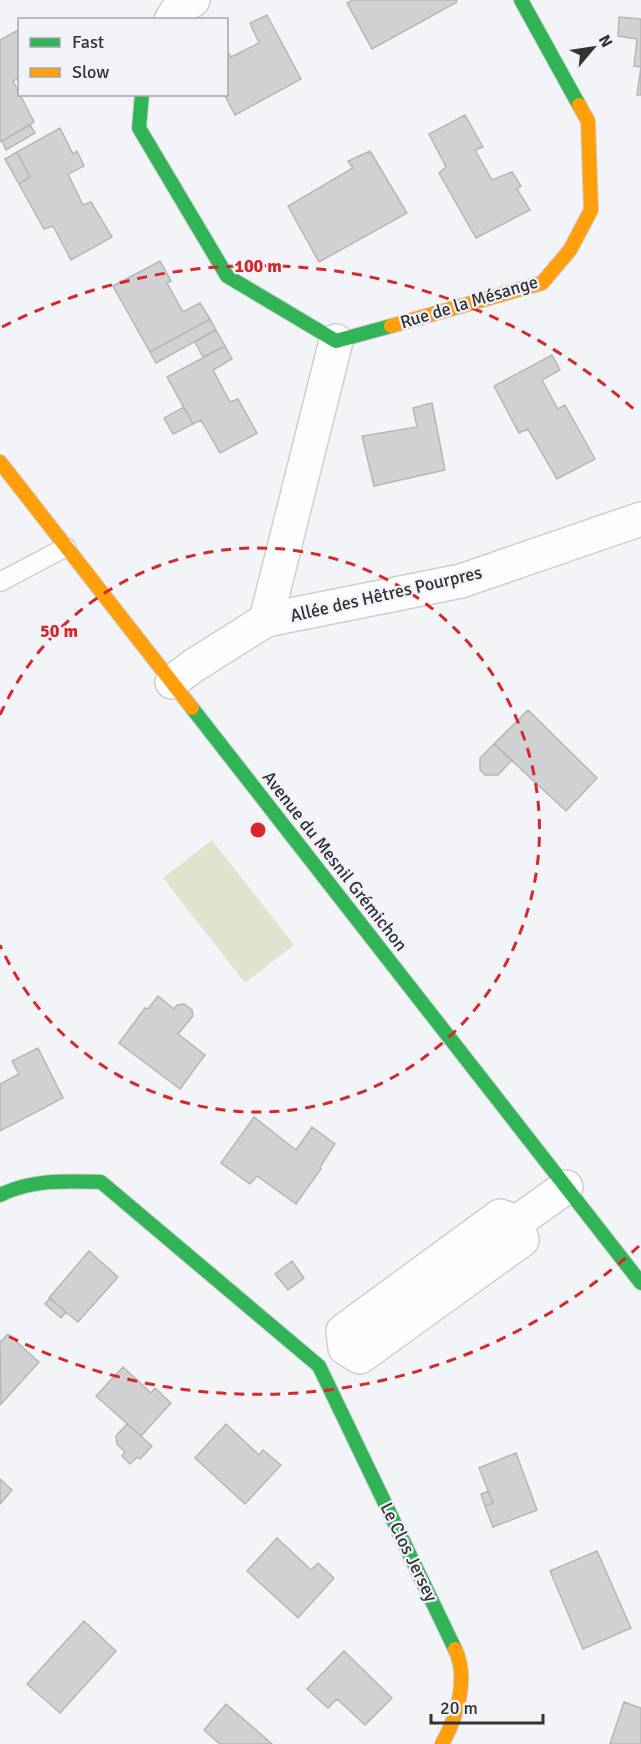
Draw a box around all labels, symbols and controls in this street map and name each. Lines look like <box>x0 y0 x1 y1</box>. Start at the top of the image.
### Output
legend <box>18 18 228 96</box>
north arrow <box>563 18 623 78</box>
text: Fast <box>72 31 104 53</box>
text: N <box>594 31 617 51</box>
text: Slow <box>72 61 109 83</box>
text: 100 m <box>234 255 282 277</box>
street label: Rue de la Mésange <box>397 271 541 333</box>
street label: Allée des Hêtres Pourpres <box>288 561 484 627</box>
text: 50 m <box>40 620 78 642</box>
street label: Avenue du Mesnil Grémichon <box>258 767 412 955</box>
centre of rings <box>248 820 268 840</box>
street label: Le Clos Jersey <box>375 1499 443 1606</box>
scale bar <box>431 1687 544 1725</box>
text: 20 m <box>440 1697 478 1719</box>

